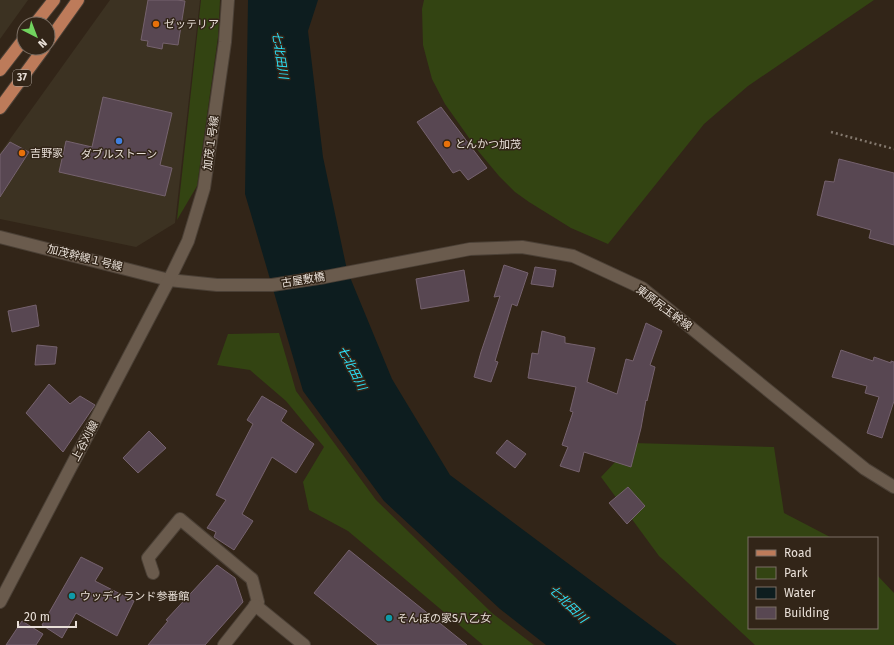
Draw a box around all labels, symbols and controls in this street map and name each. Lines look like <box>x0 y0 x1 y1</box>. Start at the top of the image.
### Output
north arrow <box>16 16 56 56</box>
place label: ゼッテリア <box>164 18 219 31</box>
marker: ゼッテリア <box>151 19 161 29</box>
water label: 七北田川 <box>269 30 291 82</box>
text: N <box>35 36 49 50</box>
road number: 37 <box>13 70 31 86</box>
street label: 加茂１号線 <box>201 115 221 171</box>
marker: ダブルストーン <box>114 136 124 146</box>
place label: とんかつ加茂 <box>455 138 521 151</box>
marker: とんかつ加茂 <box>442 139 452 149</box>
place label: 吉野家 <box>30 147 63 160</box>
marker: 吉野家 <box>17 148 27 158</box>
place label: ダブルストーン <box>81 148 157 161</box>
street label: 加茂幹線１号線 <box>46 242 124 274</box>
street label: 古屋敷橋 <box>280 270 326 290</box>
street label: 東原尻玉幹線 <box>634 283 694 333</box>
water label: 七北田川 <box>335 343 370 394</box>
street label: 上谷刈線 <box>69 419 101 463</box>
legend <box>748 537 878 629</box>
text: Road <box>784 546 812 560</box>
text: Park <box>784 566 808 580</box>
water label: 七北田川 <box>546 582 592 627</box>
text: Water <box>784 586 816 600</box>
place label: ウッディランド参番館 <box>80 590 189 603</box>
marker: ウッディランド参番館 <box>67 591 77 601</box>
scale bar <box>18 603 76 629</box>
text: Building <box>784 606 830 620</box>
text: 20 m <box>24 610 50 624</box>
place label: そんぽの家S八乙女 <box>397 612 491 625</box>
marker: そんぽの家S八乙女 <box>384 613 394 623</box>

